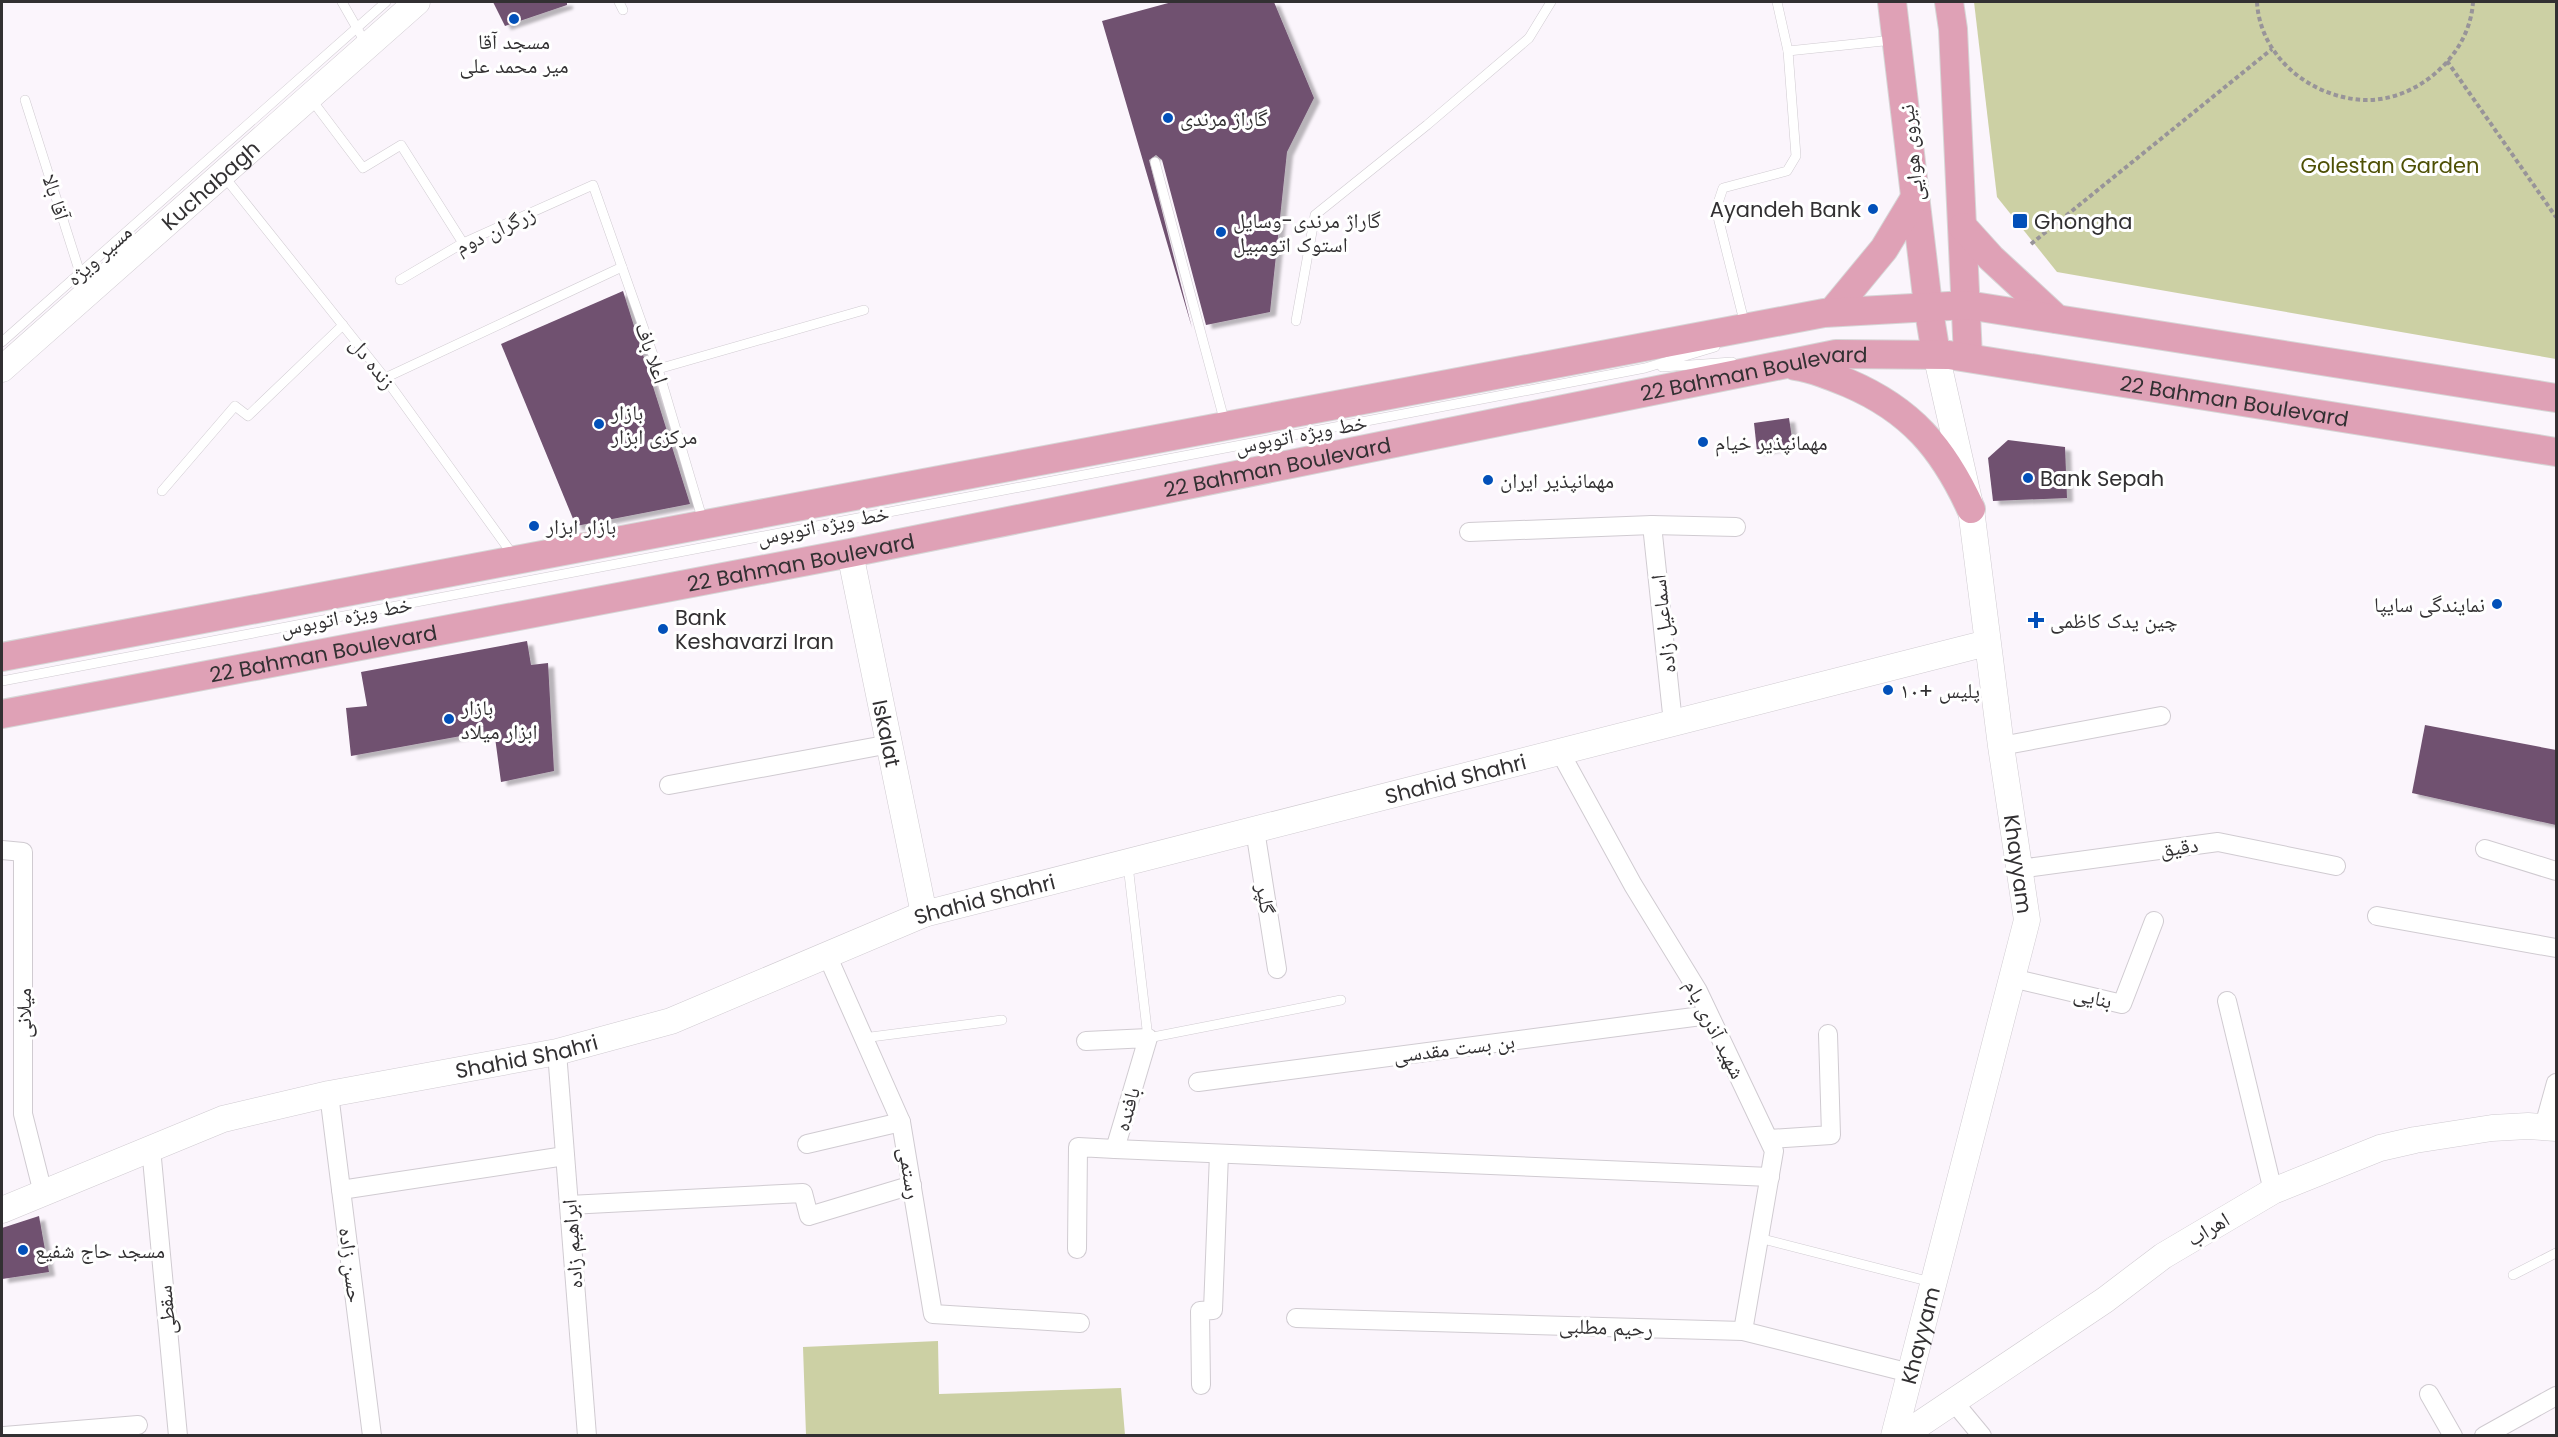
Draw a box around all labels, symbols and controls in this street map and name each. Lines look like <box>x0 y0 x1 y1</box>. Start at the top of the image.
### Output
marker: مسجد آقا میر محمد علی <box>507 12 521 26</box>
place label: مسجد آقا میر محمد علی <box>459 27 569 80</box>
street label: نیروی هوایی <box>1891 103 1931 203</box>
place label: گاراژ مرندی <box>1180 104 1268 133</box>
marker: گاراژ مرندی <box>1161 111 1175 125</box>
street label: Kuchabagh <box>155 133 266 236</box>
park label: Golestan Garden <box>2301 151 2479 180</box>
street label: آقا بالا <box>35 170 77 224</box>
place label: Ayandeh Bank <box>1710 195 1861 224</box>
street label: زرگران دوم <box>450 199 540 261</box>
marker: Ayandeh Bank <box>1866 202 1880 216</box>
place label: گاراژ مرندی-وسایل استوک اتومبیل <box>1233 206 1381 259</box>
place label: Ghongha <box>2034 207 2133 236</box>
marker: Ghongha <box>2011 212 2029 230</box>
street label: مسیر ویژه <box>60 218 138 292</box>
marker: گاراژ مرندی-وسایل استوک اتومبیل <box>1214 225 1228 239</box>
street label: اعلا باف <box>628 319 676 387</box>
street label: زنده دل <box>343 331 403 395</box>
street label: 22 Bahman Boulevard <box>1637 339 1868 408</box>
street label: 22 Bahman Boulevard <box>2118 368 2351 433</box>
place label: بازار مرکزی ابزار <box>610 398 697 451</box>
street label: خط ویژه اتوبوس <box>1233 407 1369 461</box>
marker: بازار مرکزی ابزار <box>592 417 606 431</box>
place label: مهمانپذیر خیام <box>1715 428 1828 457</box>
street label: 22 Bahman Boulevard <box>1161 430 1393 504</box>
marker: مهمانپذیر خیام <box>1696 435 1710 449</box>
place label: Bank Sepah <box>2040 464 2164 493</box>
place label: مهمانپذیر ایران <box>1500 466 1614 495</box>
marker: Bank Sepah <box>2021 471 2035 485</box>
marker: مهمانپذیر ایران <box>1481 473 1495 487</box>
street label: خط ویژه اتوبوس <box>755 498 891 552</box>
place label: بازار ابزار <box>545 512 616 541</box>
marker: بازار ابزار <box>527 519 541 533</box>
street label: 22 Bahman Boulevard <box>684 526 917 598</box>
street label: اسماعیل زاده <box>1643 573 1683 675</box>
street label: خط ویژه اتوبوس <box>278 589 414 643</box>
place label: نمایندگی سایپا <box>2374 590 2485 619</box>
marker: نمایندگی سایپا <box>2490 597 2504 611</box>
place label: Bank Keshavarzi Iran <box>675 603 834 656</box>
place label: چین یدک کاظمی <box>2050 606 2178 635</box>
marker: چین یدک کاظمی <box>2027 611 2045 629</box>
street label: 22 Bahman Boulevard <box>207 617 440 689</box>
marker: Bank Keshavarzi Iran <box>656 622 670 636</box>
place label: پلیس +۱۰ <box>1900 676 1980 705</box>
marker: پلیس +۱۰ <box>1881 683 1895 697</box>
place label: بازار ابزار میلاد <box>460 693 538 746</box>
street label: Iskalat <box>866 697 908 770</box>
marker: بازار ابزار میلاد <box>442 712 456 726</box>
street label: Shahid Shahri <box>1382 747 1529 810</box>
street label: Khayyam <box>1997 813 2039 915</box>
street label: دقیق <box>2158 830 2200 864</box>
street label: Shahid Shahri <box>909 867 1058 931</box>
street label: گلپر <box>1249 881 1283 916</box>
street label: شهید آذری یام <box>1678 974 1752 1084</box>
street label: بنایی <box>2071 979 2115 1015</box>
street label: میلانی <box>9 988 38 1038</box>
street label: بن بست مقدسی <box>1392 1026 1516 1070</box>
street label: Shahid Shahri <box>453 1027 601 1085</box>
street label: بافنده <box>1107 1084 1147 1134</box>
street label: رستمی <box>892 1145 928 1201</box>
street label: ابراهیم زاده <box>554 1198 590 1290</box>
street label: اهراب <box>2181 1205 2235 1253</box>
street label: حسن زاده <box>332 1226 370 1304</box>
place label: مسجد حاج شفیع <box>35 1236 165 1265</box>
marker: مسجد حاج شفیع <box>16 1243 30 1257</box>
street label: Khayyam <box>1893 1283 1946 1387</box>
street label: سقطی <box>149 1284 183 1336</box>
street label: رحیم مطلبی <box>1558 1311 1654 1343</box>

